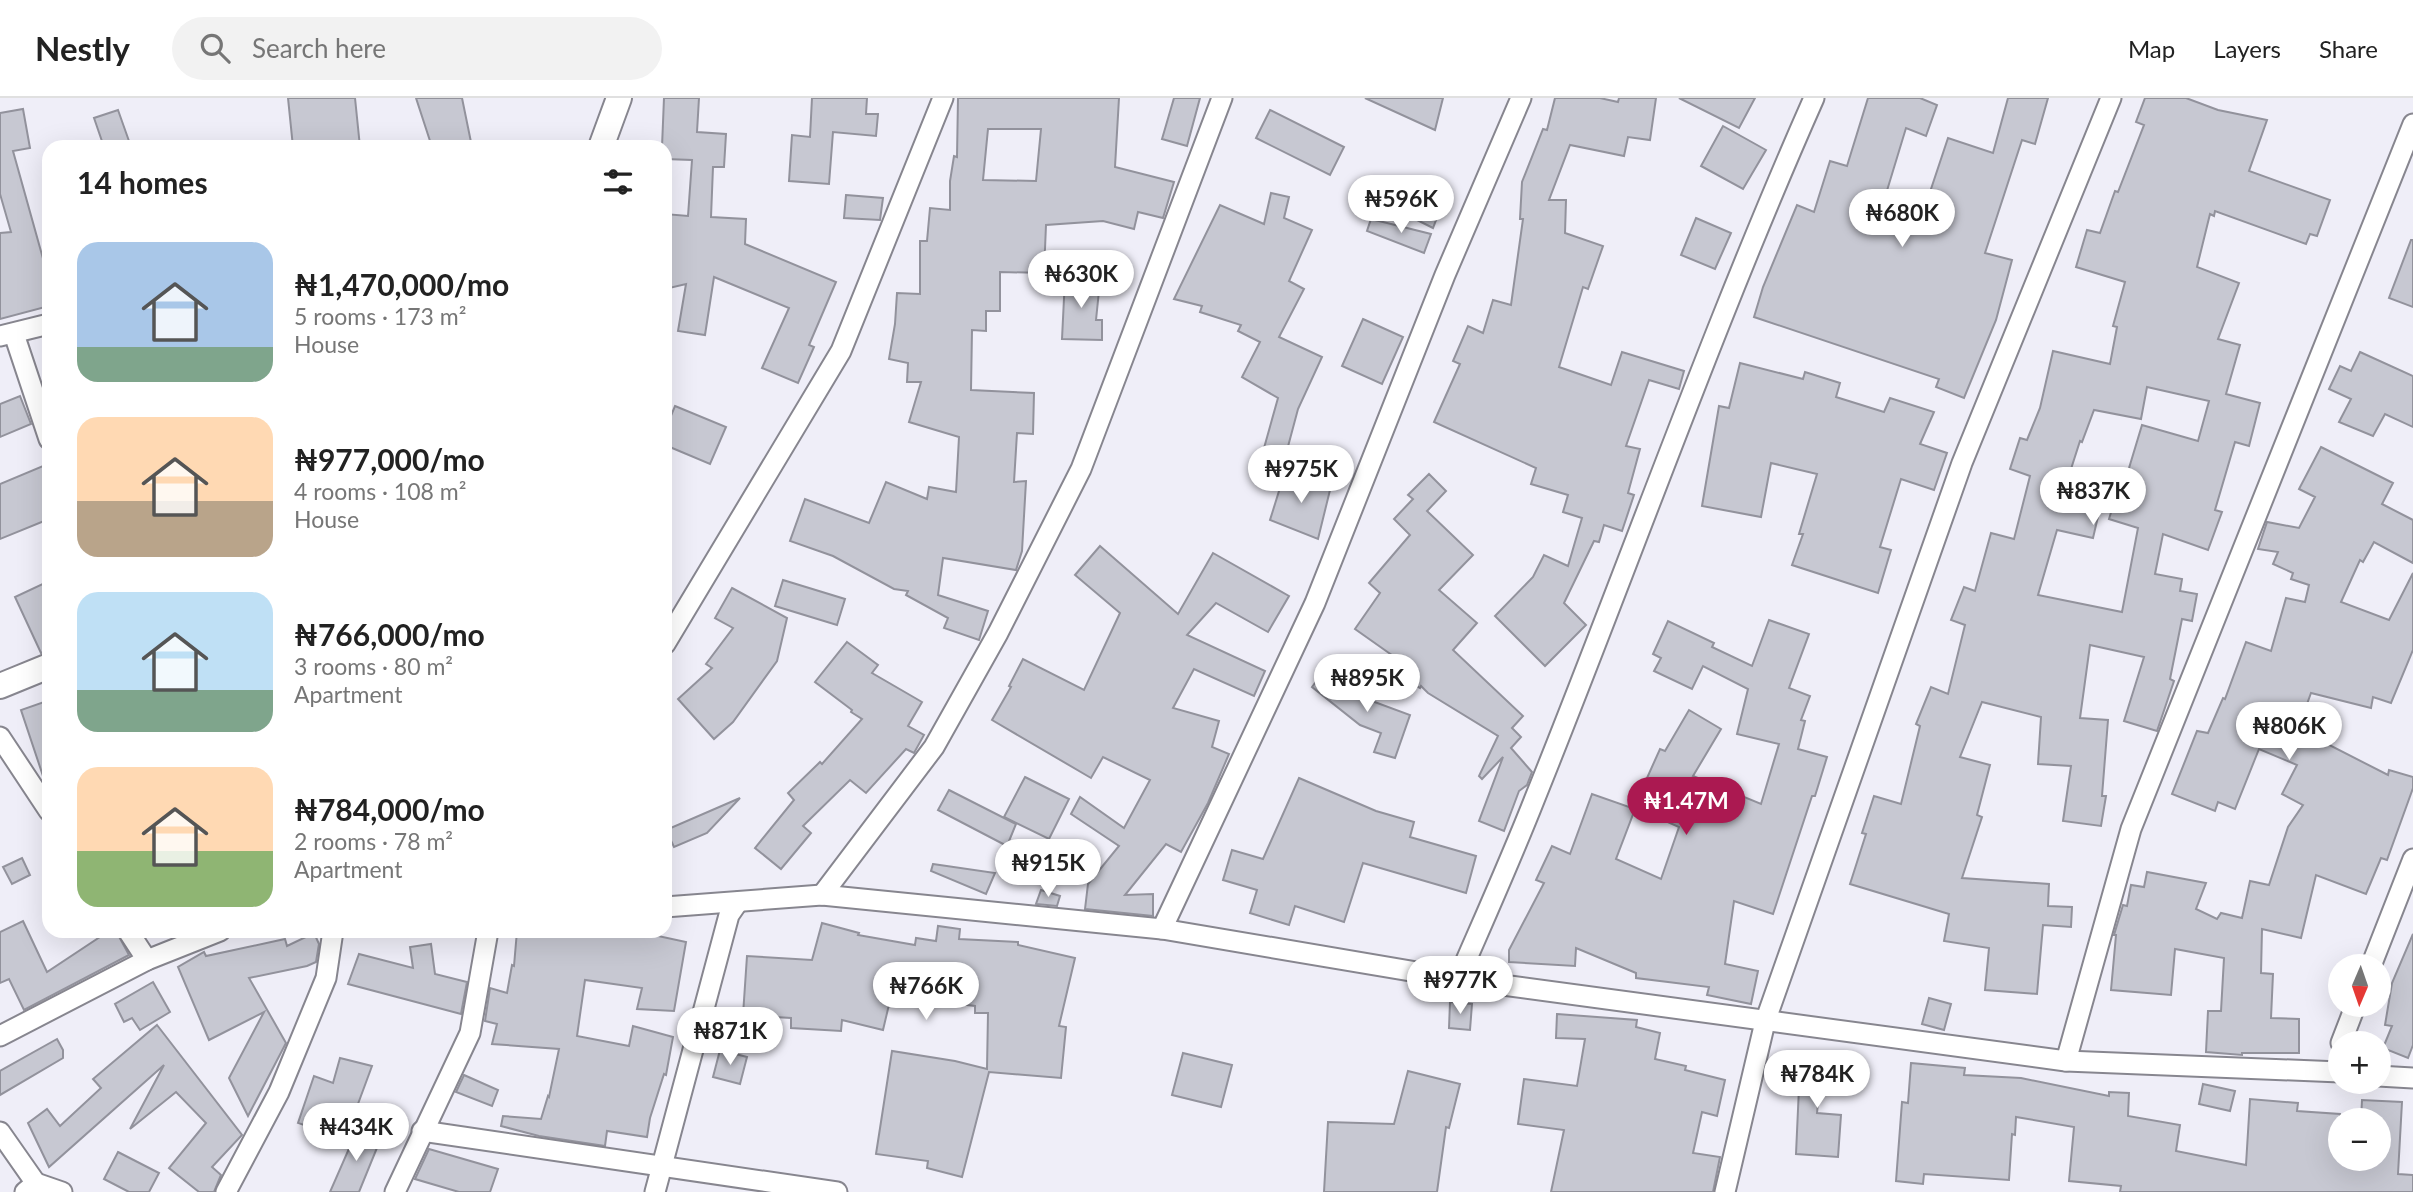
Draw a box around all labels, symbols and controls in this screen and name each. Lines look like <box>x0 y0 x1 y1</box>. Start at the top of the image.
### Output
search box <box>172 17 662 80</box>
text: Nestly <box>35 28 130 68</box>
icon: search <box>196 29 234 67</box>
text: Search here <box>252 32 386 64</box>
text: Map <box>2128 34 2175 63</box>
text: Layers <box>2213 34 2281 63</box>
text: Share <box>2319 34 2378 63</box>
icon: filters <box>599 163 637 201</box>
text: 14 homes <box>77 164 208 200</box>
pin: ₦596K <box>1352 176 1450 235</box>
text: ₦596K <box>1364 184 1438 212</box>
pin: ₦680K <box>1853 190 1951 249</box>
text: ₦680K <box>1865 198 1939 226</box>
pin: ₦630K <box>1032 250 1130 310</box>
text: ₦630K <box>1044 259 1118 287</box>
text: ₦1,470,000/mo <box>294 266 509 302</box>
icon: home <box>133 270 217 354</box>
text: 5 rooms · 173 m² <box>294 302 466 330</box>
text: House <box>294 330 359 358</box>
text: ₦977,000/mo <box>294 441 485 477</box>
icon: home <box>133 445 217 529</box>
pin: ₦975K <box>1252 446 1350 505</box>
text: ₦975K <box>1264 454 1338 482</box>
pin: ₦837K <box>2044 468 2142 527</box>
text: ₦837K <box>2056 476 2130 504</box>
text: 4 rooms · 108 m² <box>294 477 466 505</box>
text: House <box>294 505 359 533</box>
text: ₦766,000/mo <box>294 616 485 652</box>
icon: home <box>133 620 217 704</box>
text: 3 rooms · 80 m² <box>294 652 453 680</box>
pin: ₦895K <box>1318 654 1416 714</box>
text: ₦895K <box>1330 663 1404 691</box>
text: Apartment <box>294 680 402 708</box>
pin: ₦806K <box>2240 702 2338 762</box>
text: ₦806K <box>2252 711 2326 739</box>
pin: ₦1.47M <box>1629 778 1743 837</box>
text: ₦1.47M <box>1643 786 1729 814</box>
text: ₦784,000/mo <box>294 791 485 827</box>
icon: home <box>133 795 217 879</box>
text: 2 rooms · 78 m² <box>294 827 453 855</box>
pin: ₦915K <box>999 840 1097 899</box>
text: ₦915K <box>1011 848 1085 876</box>
text: Apartment <box>294 855 402 883</box>
north arrow <box>2328 954 2390 1017</box>
map controls <box>2328 954 2391 1171</box>
pin: ₦977K <box>1411 956 1509 1016</box>
pin: ₦766K <box>877 962 975 1022</box>
text: ₦977K <box>1423 965 1497 993</box>
text: ₦766K <box>889 971 963 999</box>
pin: ₦871K <box>681 1007 779 1067</box>
text: ₦871K <box>693 1016 767 1044</box>
button: + <box>2328 1031 2391 1094</box>
pin: ₦784K <box>1768 1051 1866 1110</box>
text: ₦784K <box>1780 1059 1854 1087</box>
pin: ₦434K <box>307 1104 405 1163</box>
button: − <box>2328 1108 2391 1171</box>
text: ₦434K <box>319 1112 393 1140</box>

